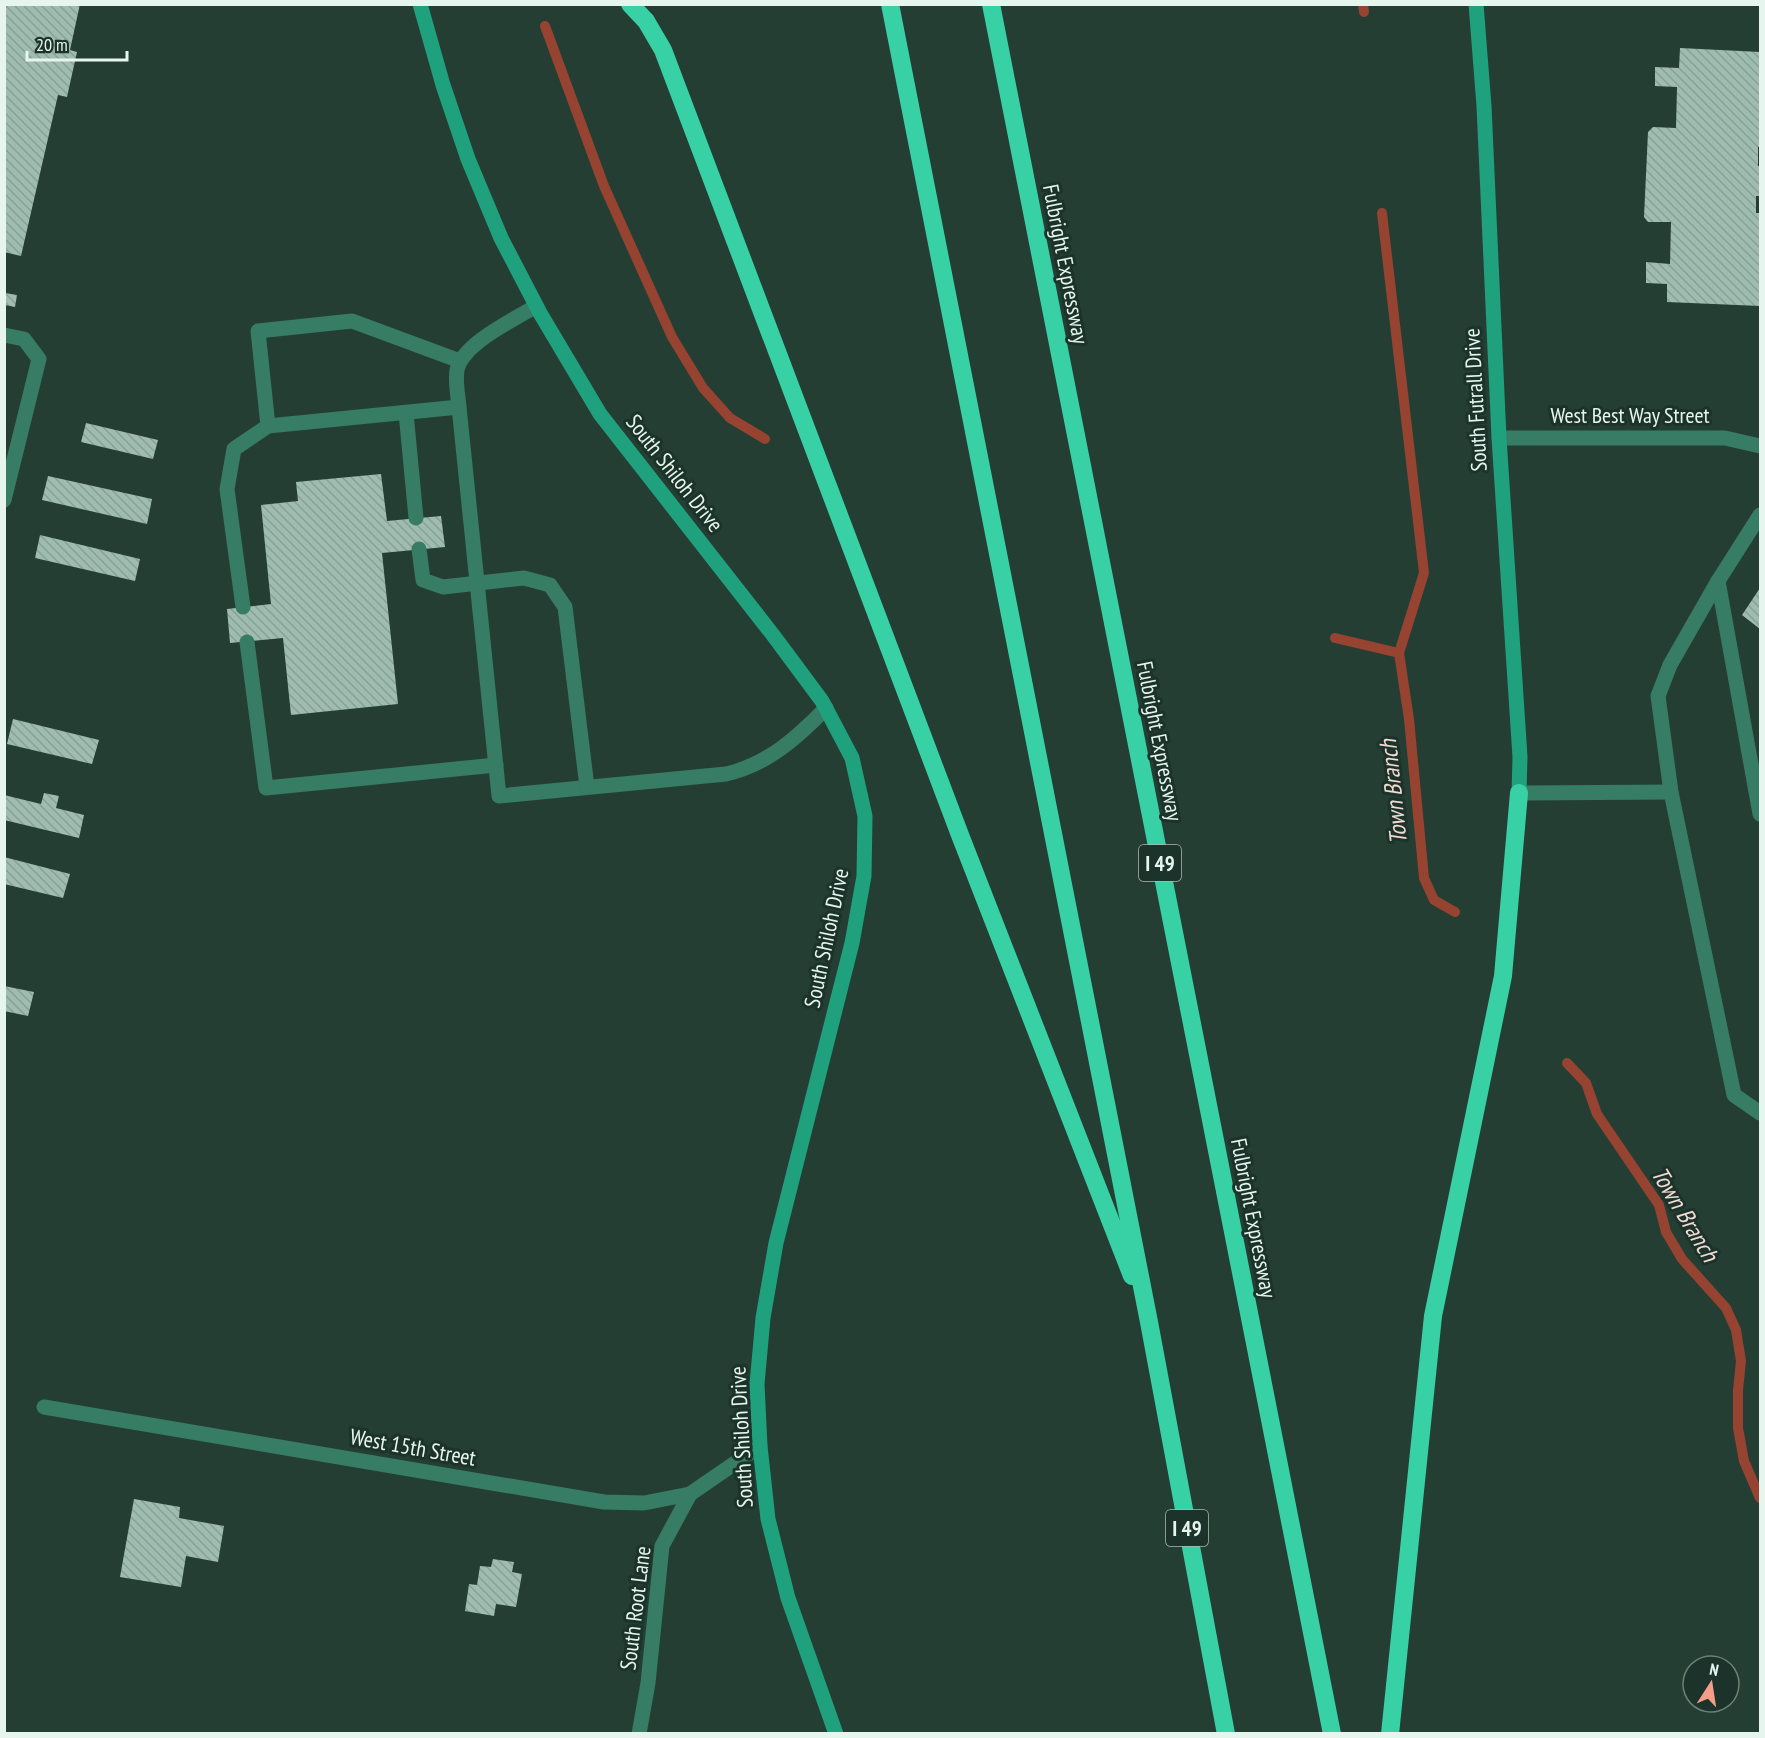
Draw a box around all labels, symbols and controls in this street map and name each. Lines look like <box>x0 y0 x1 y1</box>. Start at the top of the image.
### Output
scale bar <box>27 24 128 62</box>
text: 20 m <box>36 33 68 56</box>
street label: Fulbright Expressway <box>1037 182 1095 347</box>
street label: South Futrall Drive <box>1457 328 1493 472</box>
street label: West Best Way Street <box>1550 401 1710 429</box>
street label: South Shiloh Drive <box>620 409 730 537</box>
street label: Fulbright Expressway <box>1131 659 1189 824</box>
water label: Town Branch <box>1372 737 1414 846</box>
road number: I 49 <box>1139 845 1181 881</box>
street label: South Shiloh Drive <box>798 866 854 1010</box>
street label: Fulbright Expressway <box>1225 1136 1283 1301</box>
water label: Town Branch <box>1645 1161 1726 1268</box>
street label: South Shiloh Drive <box>723 1366 759 1508</box>
street label: West 15th Street <box>348 1422 478 1472</box>
road number: I 49 <box>1166 1510 1208 1546</box>
street label: South Root Lane <box>614 1544 656 1672</box>
north arrow <box>1681 1654 1741 1714</box>
text: N <box>1708 1659 1720 1680</box>

